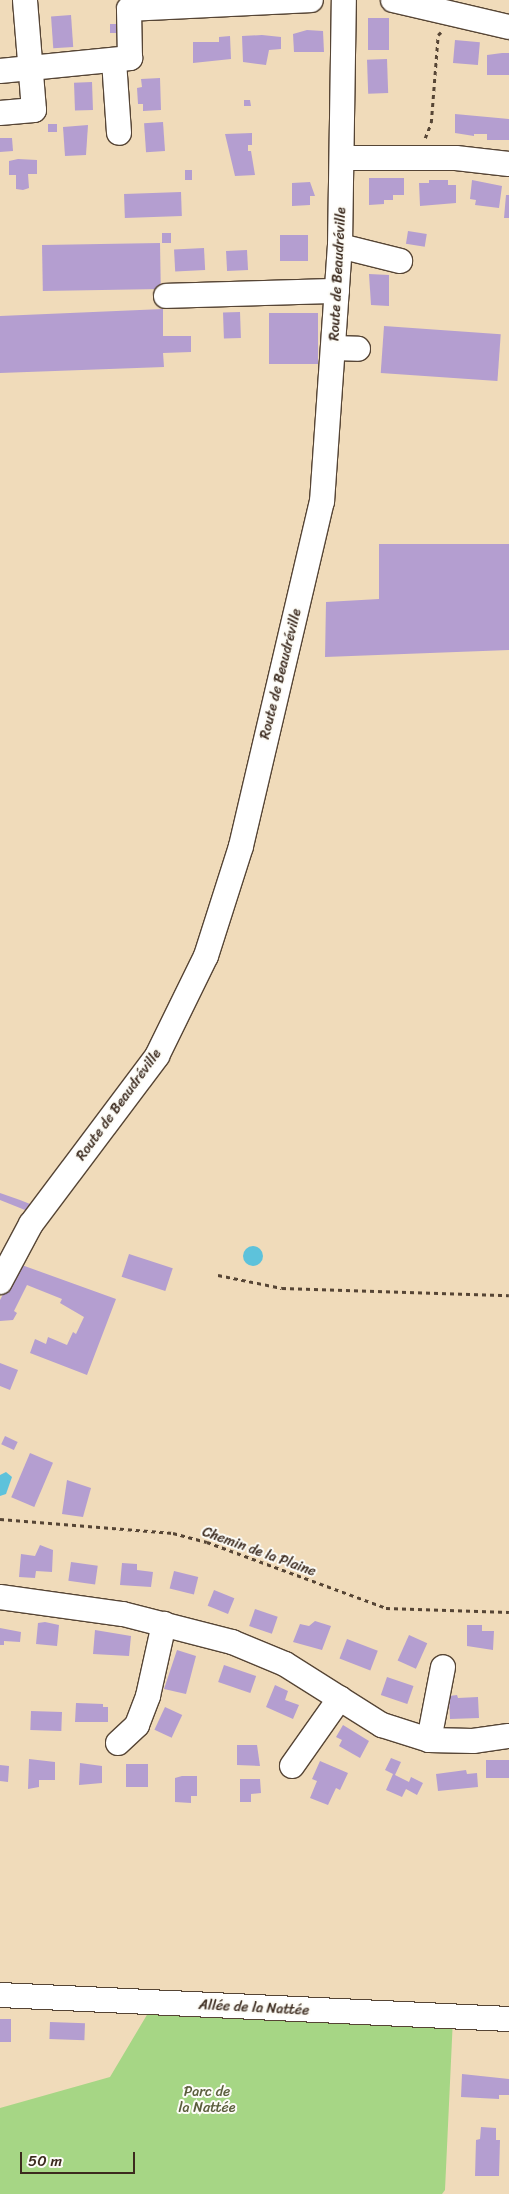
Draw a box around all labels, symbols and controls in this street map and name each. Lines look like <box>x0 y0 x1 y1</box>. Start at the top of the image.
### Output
street label: Route de Beaudréville <box>326 207 350 341</box>
street label: Route de Beaudréville <box>257 607 305 741</box>
street label: Route de Beaudréville <box>73 1046 165 1164</box>
street label: Chemin de la Plaine <box>200 1524 318 1580</box>
street label: Allée de la Nattée <box>198 1997 310 2019</box>
park label: Parc de la Nattée <box>178 2084 236 2116</box>
scale bar <box>22 2142 138 2174</box>
text: 50 m <box>28 2148 62 2174</box>

